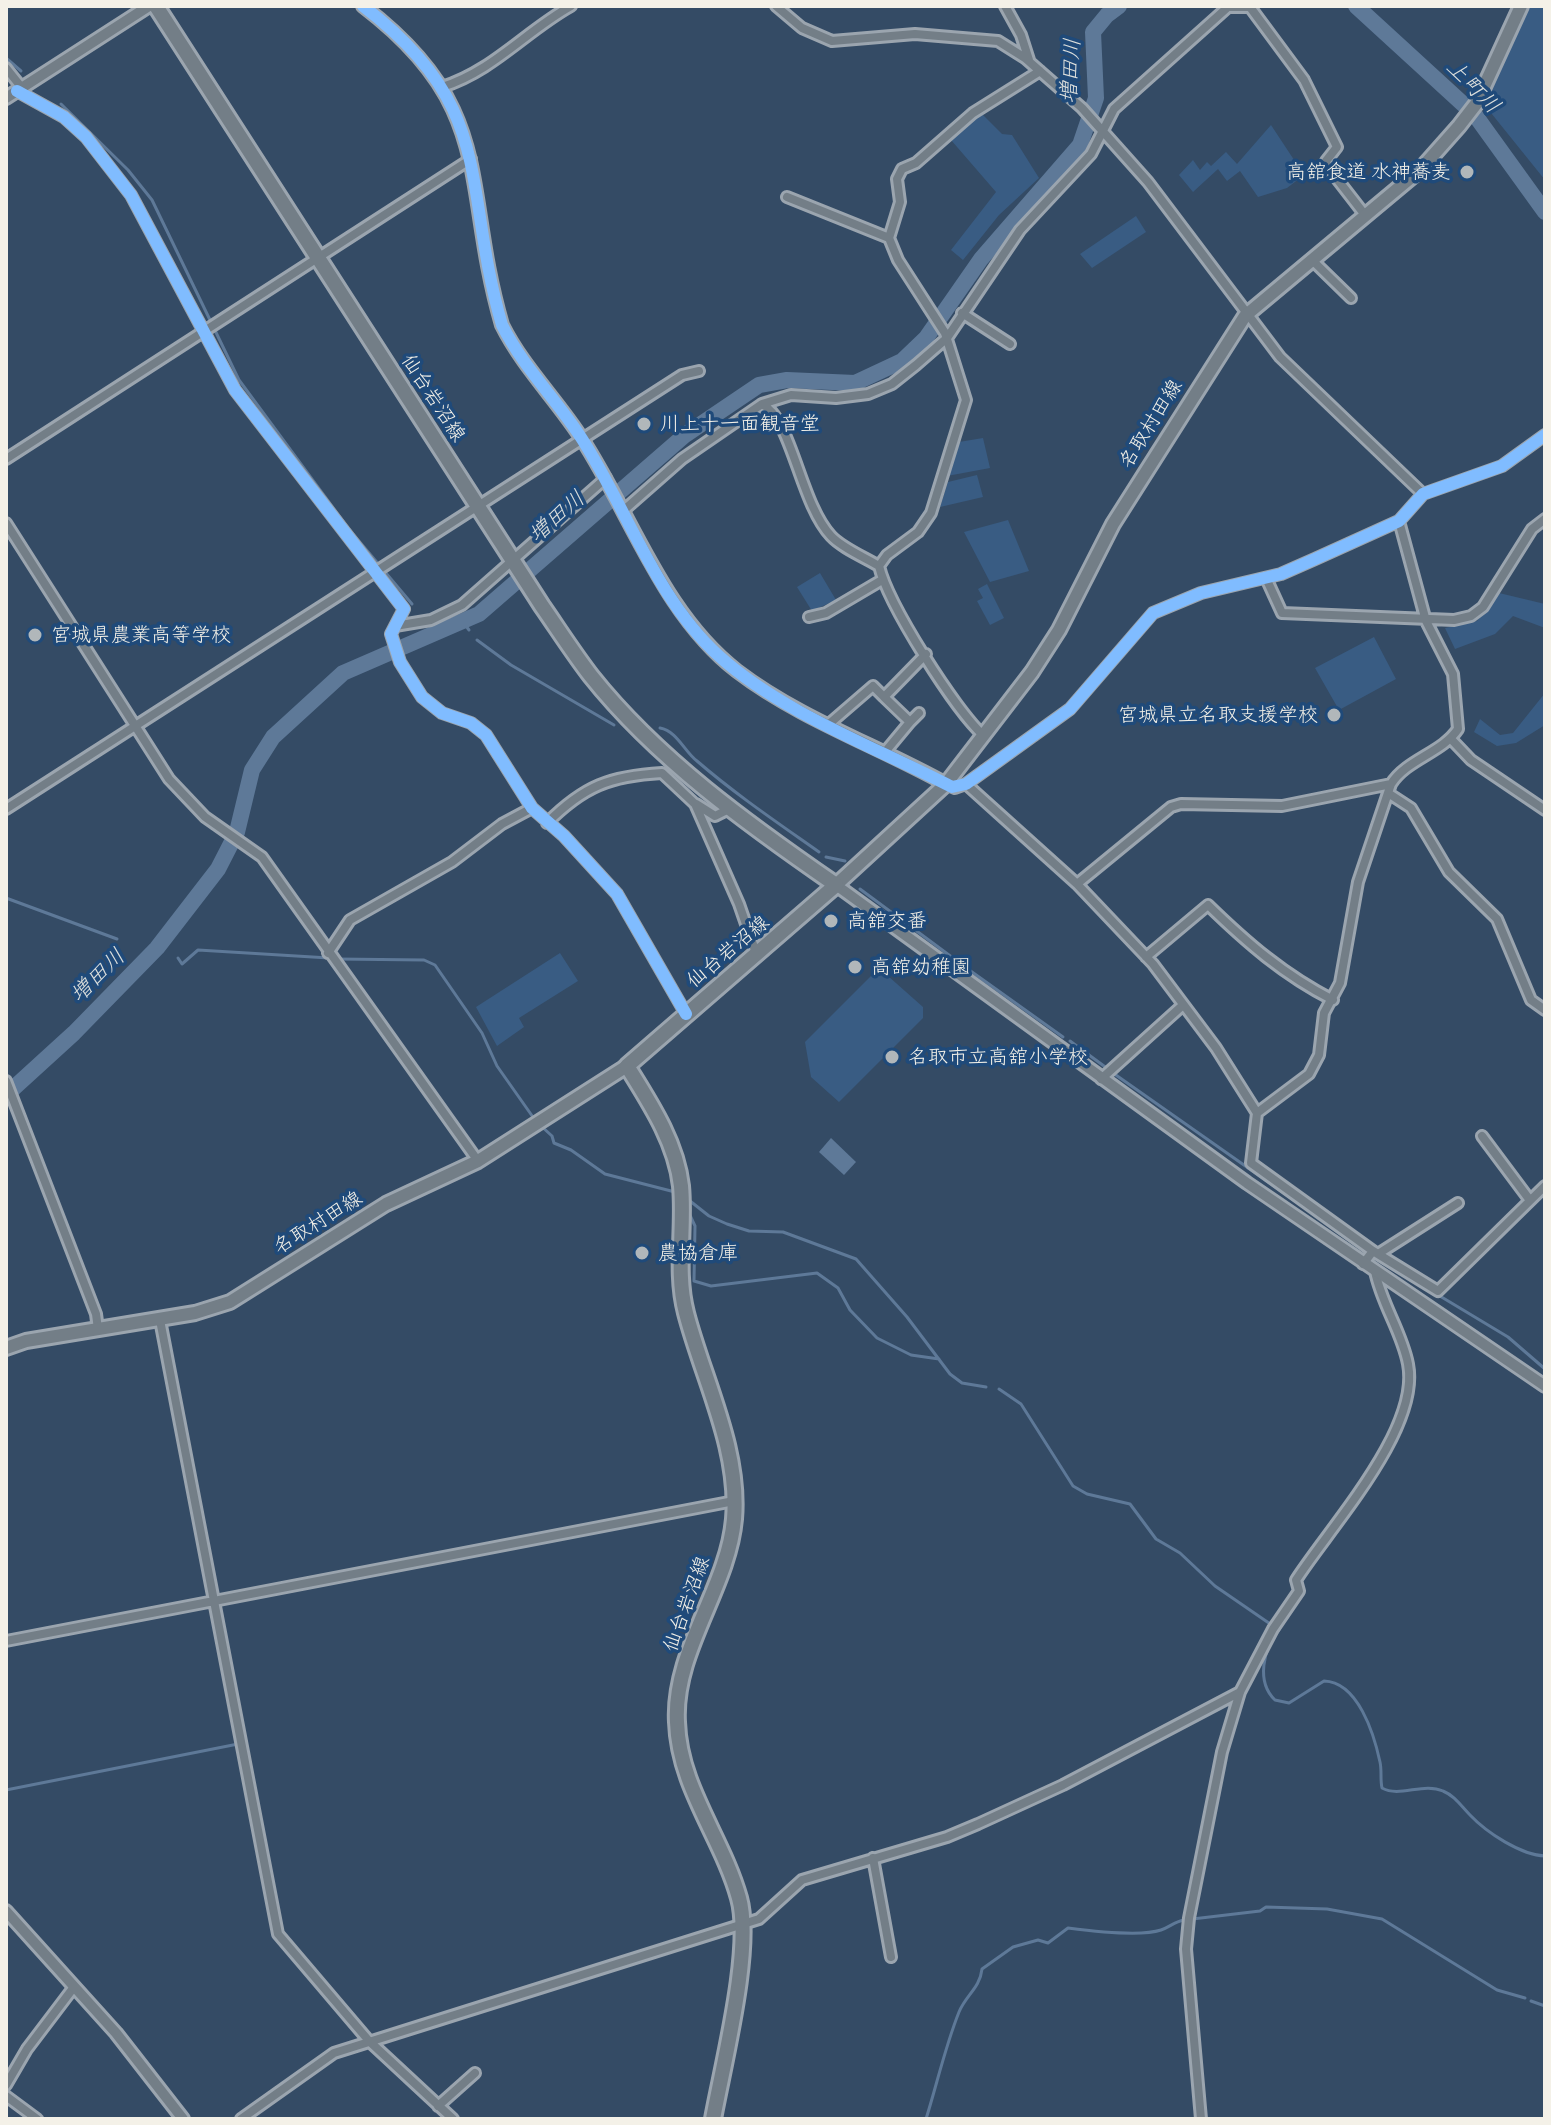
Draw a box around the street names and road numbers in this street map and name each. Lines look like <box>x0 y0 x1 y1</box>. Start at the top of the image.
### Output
street label: 仙台岩沼線 <box>396 350 470 446</box>
street label: 名取村田線 <box>1114 375 1188 473</box>
street label: 仙台岩沼線 <box>682 911 774 993</box>
street label: 名取村田線 <box>269 1186 367 1260</box>
street label: 仙台岩沼線 <box>659 1553 715 1655</box>

